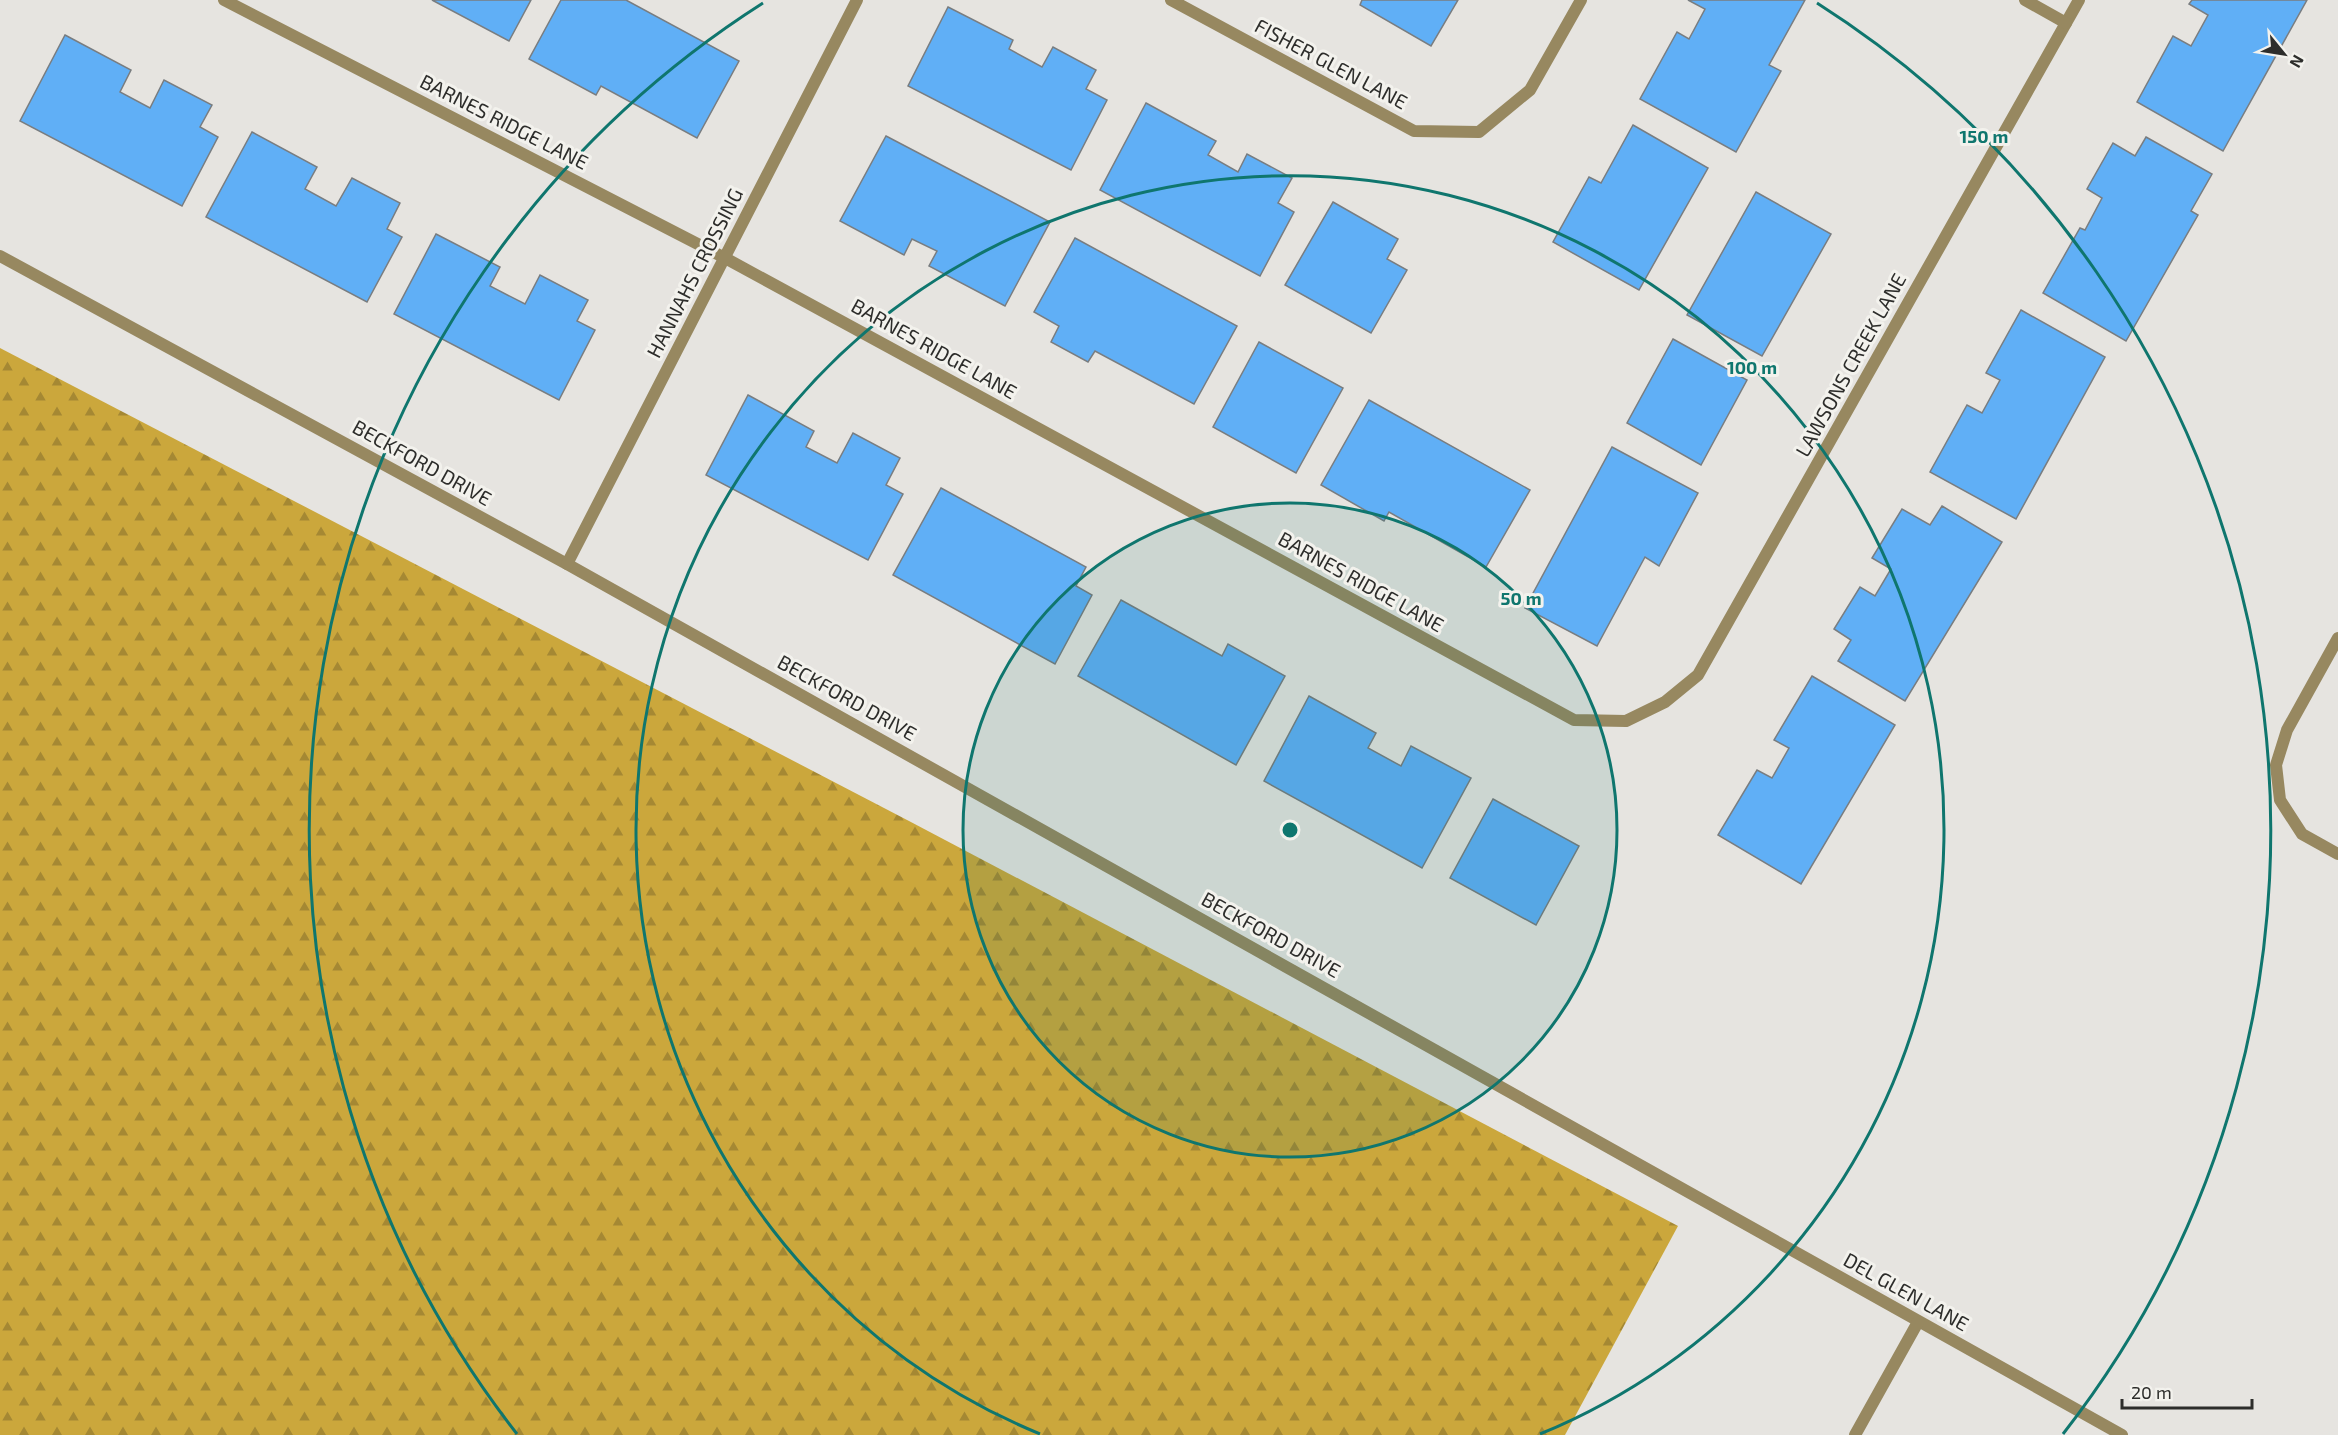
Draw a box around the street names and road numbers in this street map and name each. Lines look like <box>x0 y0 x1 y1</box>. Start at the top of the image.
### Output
street label: FISHER GLEN LANE <box>1251 13 1412 113</box>
street label: BARNES RIDGE LANE <box>416 68 592 174</box>
street label: HANNAHS CROSSING <box>641 184 747 361</box>
street label: LAWSONS CREEK LANE <box>1790 269 1911 460</box>
street label: BARNES RIDGE LANE <box>848 293 1021 404</box>
street label: BECKFORD DRIVE <box>349 414 496 510</box>
street label: BARNES RIDGE LANE <box>1275 526 1448 637</box>
street label: BECKFORD DRIVE <box>774 649 921 745</box>
street label: BECKFORD DRIVE <box>1198 886 1345 982</box>
street label: DEL GLEN LANE <box>1840 1247 1973 1335</box>

